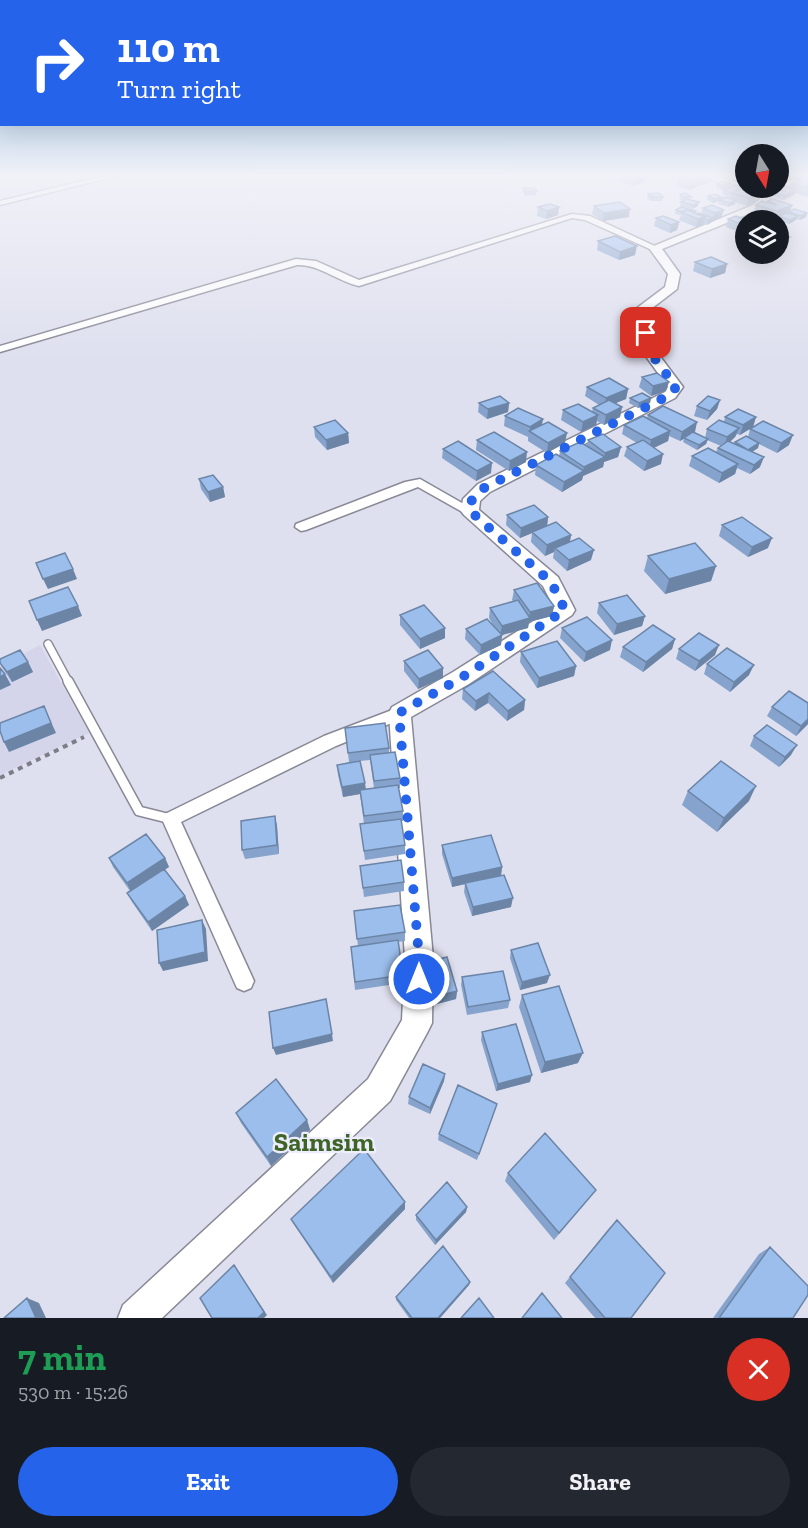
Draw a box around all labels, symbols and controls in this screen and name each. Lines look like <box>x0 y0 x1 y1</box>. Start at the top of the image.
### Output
text: 110 m <box>117 22 220 73</box>
icon: right <box>18 24 96 102</box>
text: Turn right <box>117 73 241 105</box>
north arrow <box>735 144 789 198</box>
map controls <box>735 144 789 264</box>
button: layers <box>735 210 789 264</box>
pin <box>620 307 671 358</box>
icon: arrive <box>629 316 662 349</box>
position arrow <box>387 947 451 1011</box>
district label: Saimsim <box>274 1126 375 1158</box>
text: 7 min <box>18 1336 106 1379</box>
button: close <box>727 1338 790 1401</box>
text: 530 m · 15:26 <box>18 1380 128 1404</box>
button: Exit <box>18 1447 398 1516</box>
button: Share <box>410 1447 790 1516</box>

